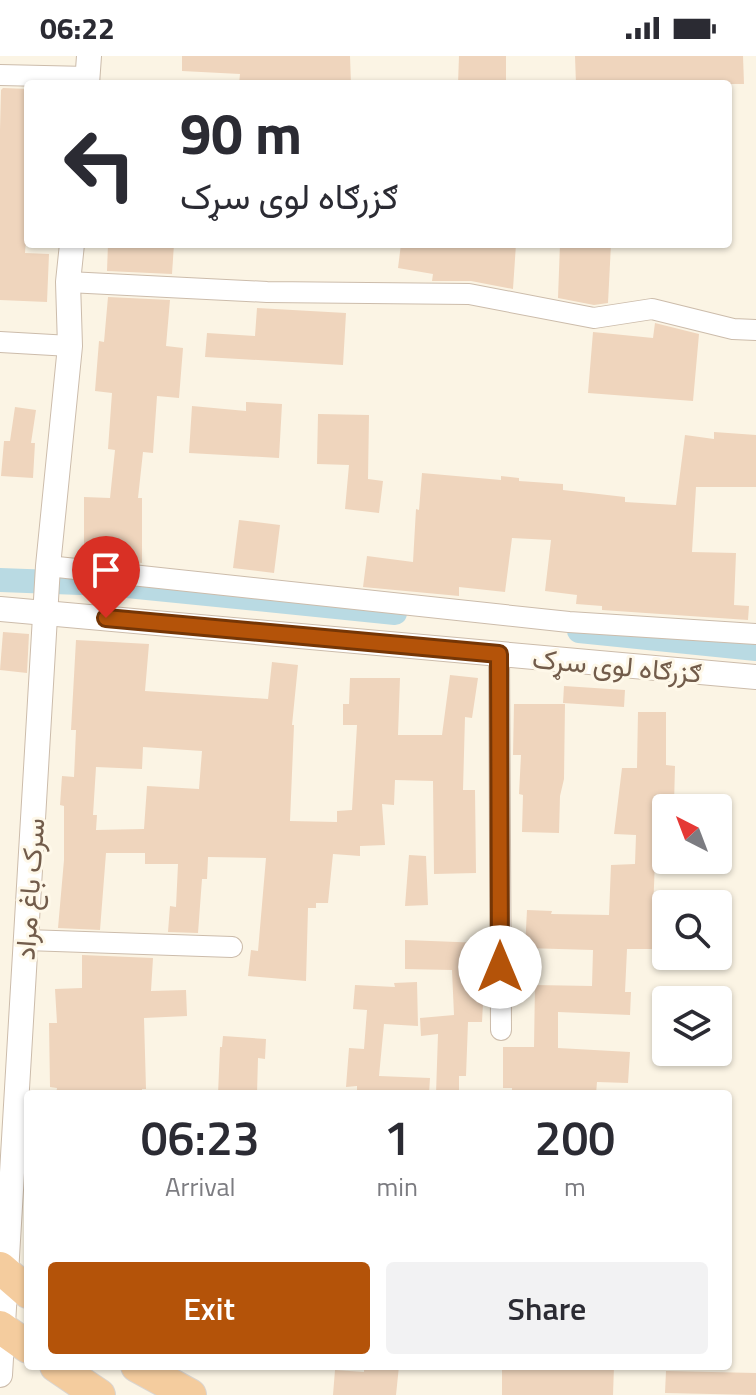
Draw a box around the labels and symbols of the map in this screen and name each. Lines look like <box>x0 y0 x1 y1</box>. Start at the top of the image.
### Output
pin <box>72 536 140 618</box>
street label: ګزرګاه لوی سړک <box>530 636 704 694</box>
north arrow <box>652 794 732 874</box>
street label: سرک باغ مراد <box>3 816 55 962</box>
position arrow <box>458 925 542 1009</box>

